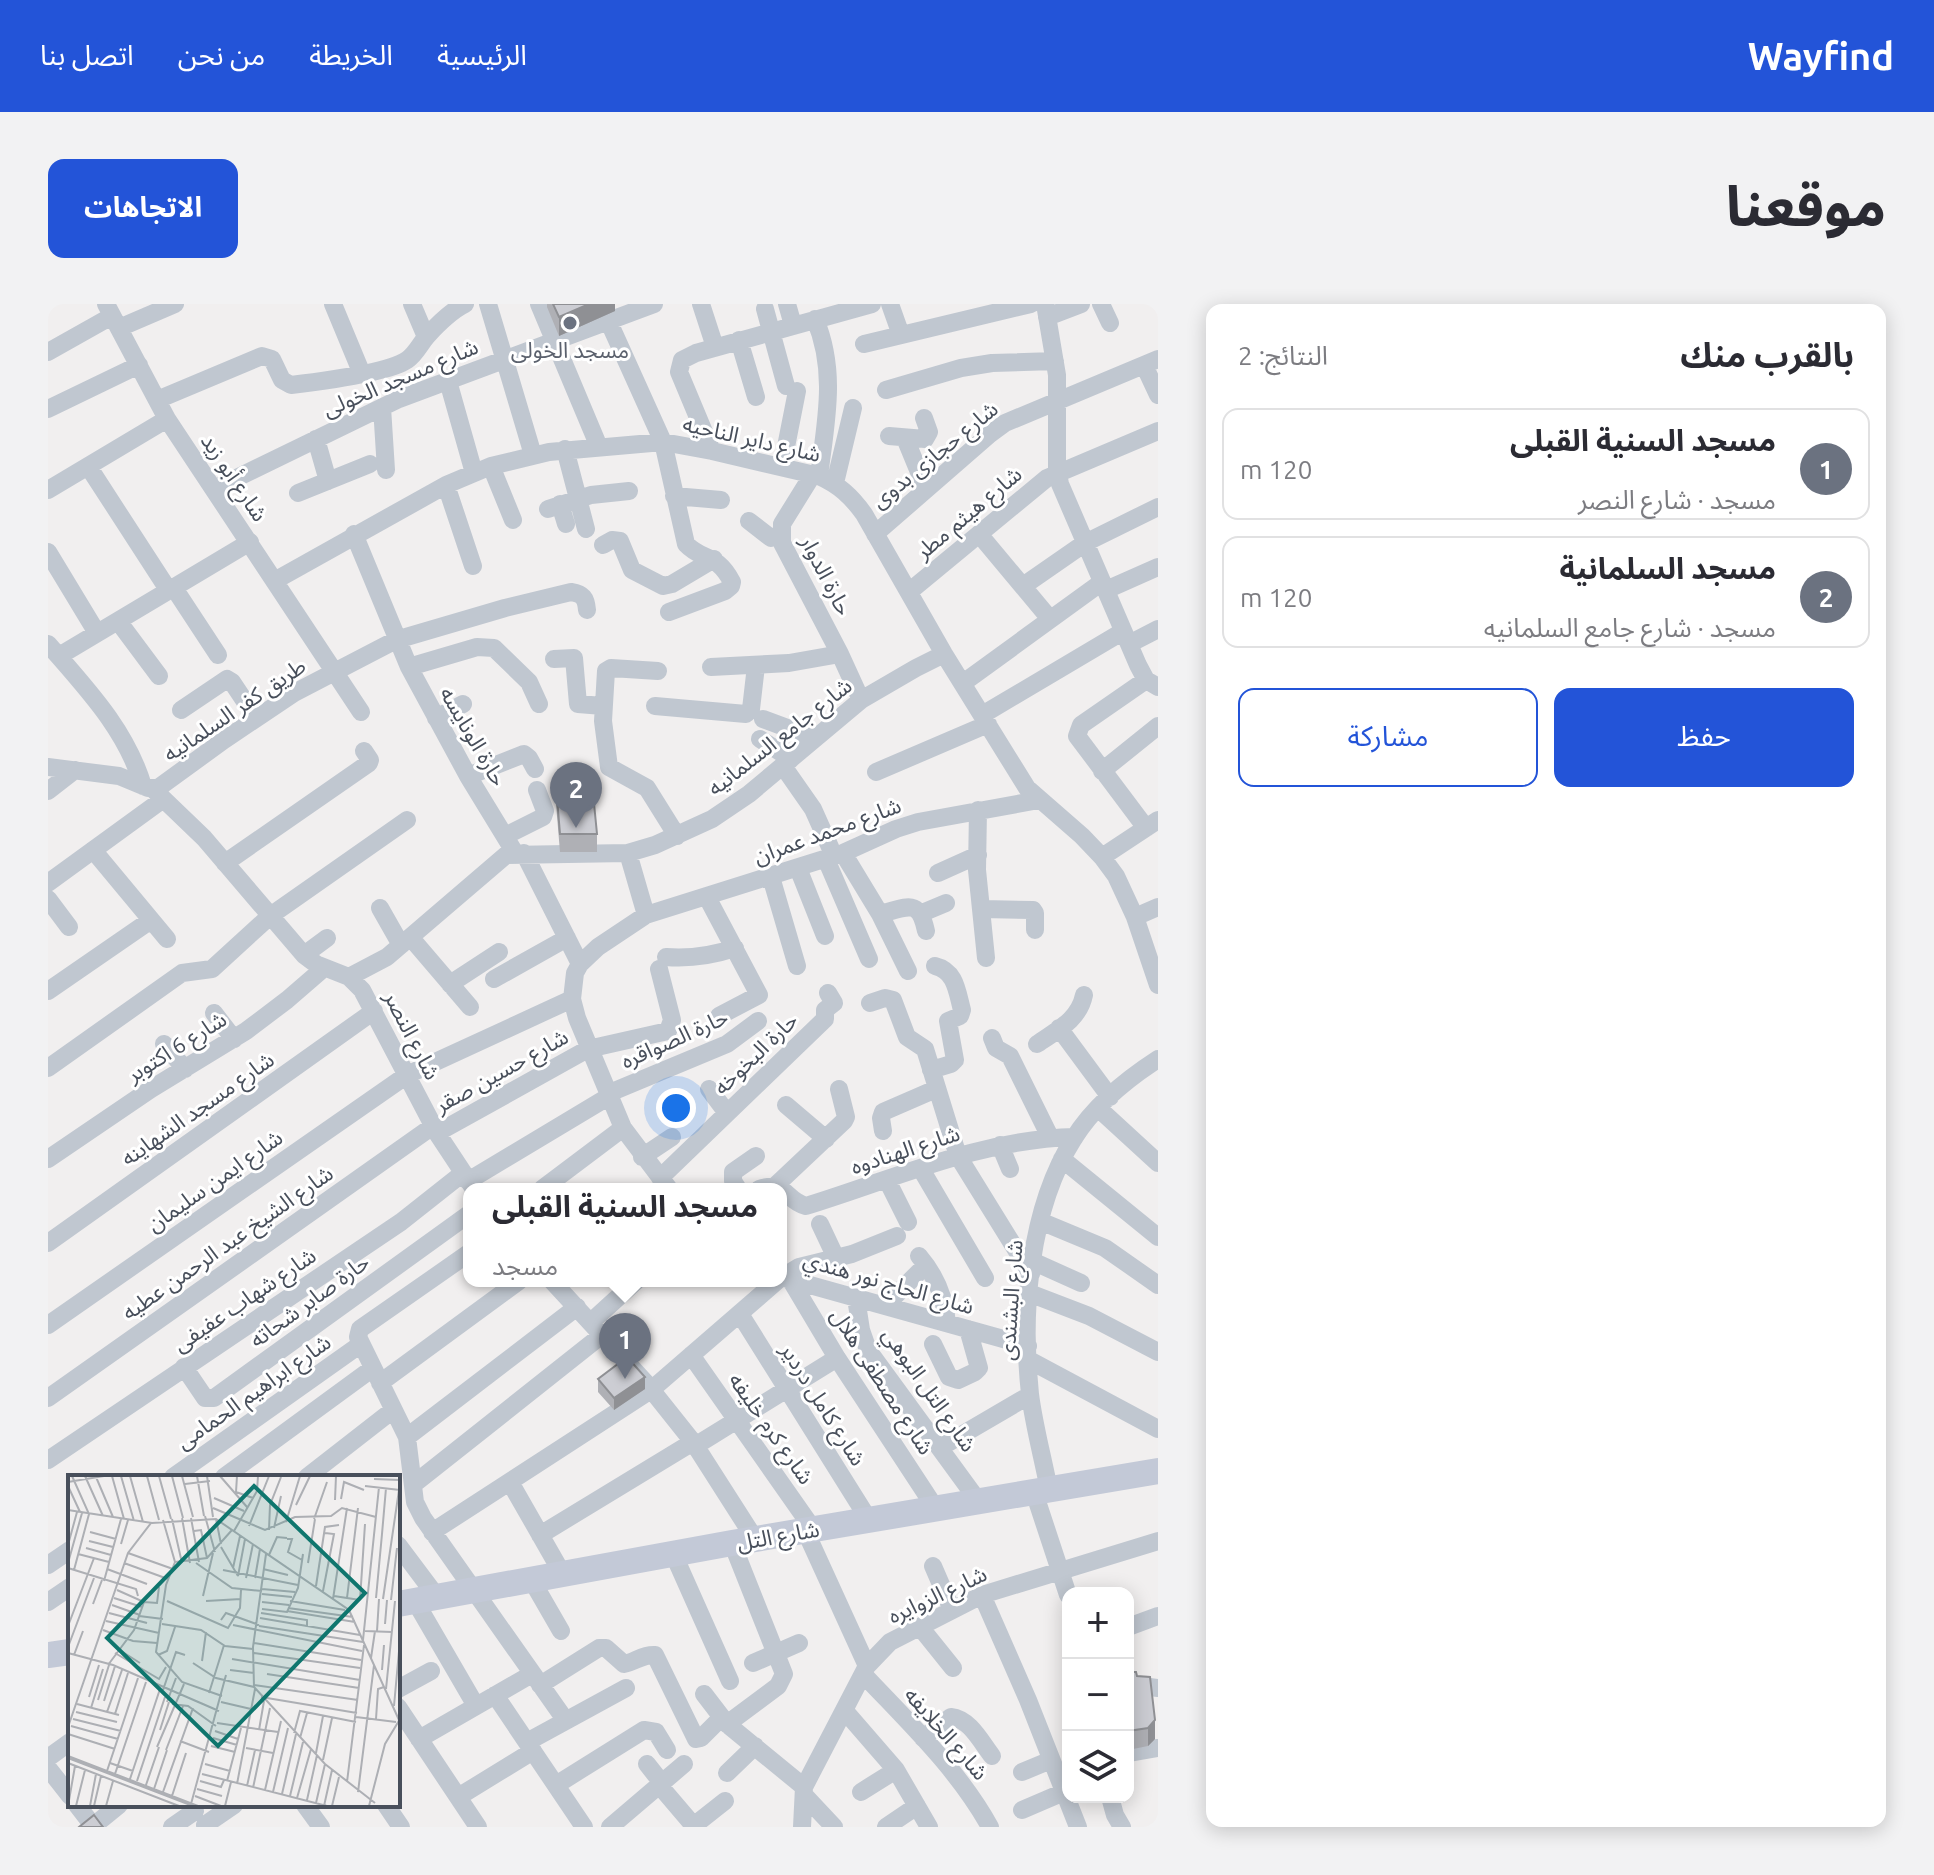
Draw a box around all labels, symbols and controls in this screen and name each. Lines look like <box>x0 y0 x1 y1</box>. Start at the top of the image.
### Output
text: Wayfind <box>1748 35 1894 77</box>
text: اتصل بنا <box>40 39 134 70</box>
text: من نحن <box>178 39 265 70</box>
text: الخريطة <box>309 39 393 70</box>
text: الرئيسية <box>437 39 527 70</box>
button: الاتجاهات <box>48 159 238 258</box>
text: موقعنا <box>1726 174 1886 237</box>
marker: مسجد الخولى <box>561 314 579 332</box>
street label: شارع مسجد الخولى <box>319 333 483 426</box>
text: بالقرب منك <box>1680 335 1854 373</box>
place label: مسجد الخولى <box>511 337 629 363</box>
text: النتائج: 2 <box>1238 341 1328 370</box>
street label: شارع حجازى بدوى <box>866 395 1005 516</box>
street label: شارع داير الناحيه <box>679 410 823 471</box>
text: مسجد السنية القبلى <box>1510 423 1776 457</box>
street label: شارع أبو زيد <box>192 429 273 528</box>
text: 120 m <box>1240 455 1312 484</box>
text: 1 <box>1819 455 1833 484</box>
street label: شارع هيثم مطر <box>909 461 1029 568</box>
text: مسجد · شارع النصر <box>1578 485 1776 514</box>
street label: حارة الدوار <box>794 530 858 620</box>
text: مسجد السلمانية <box>1559 551 1776 585</box>
text: 120 m <box>1240 583 1312 612</box>
text: 2 <box>1819 583 1833 612</box>
text: مسجد · شارع جامع السلمانيه <box>1484 613 1776 642</box>
street label: طريق كفر السلمانيه <box>158 652 311 767</box>
street label: شارع جامع السلمانيه <box>702 672 859 804</box>
street label: حارة الونايسه <box>434 682 512 791</box>
button: مشاركة <box>1238 688 1538 787</box>
button: حفظ <box>1554 688 1854 787</box>
pin: 2 <box>550 762 602 828</box>
street label: شارع محمد عمران <box>750 792 906 873</box>
street label: شارع النصر <box>375 986 446 1086</box>
street label: حارة الصواقره <box>617 1003 732 1075</box>
street label: شارع 6 اكتوبر <box>121 1005 233 1091</box>
street label: حارة البخوخه <box>708 1007 804 1101</box>
street label: شارع حسين صقر <box>429 1023 574 1122</box>
street label: شارع مسجد الشهاينه <box>116 1046 281 1174</box>
your location <box>656 1088 696 1128</box>
street label: شارع الهنادوه <box>847 1120 964 1183</box>
street label: شارع ايمن سليمان <box>141 1124 289 1240</box>
street label: شارع الشيخ عبد الرحمن عطيه <box>117 1160 340 1328</box>
popup <box>463 1183 787 1287</box>
text: مسجد السنية القبلى <box>492 1189 758 1223</box>
street label: شارع البشندى <box>993 1239 1032 1362</box>
street label: شارع شهاب عفيفى <box>168 1242 323 1360</box>
street label: شارع الحاج نور هندي <box>799 1246 977 1323</box>
street label: حارة صابر شحاته <box>244 1248 375 1353</box>
text: مسجد <box>492 1251 558 1280</box>
street label: شارع مصطفى هلال <box>822 1303 940 1461</box>
pin: 1 <box>599 1313 651 1379</box>
street label: شارع التل البوهي <box>874 1322 982 1459</box>
street label: شارع ابراهيم الحمامى <box>171 1328 338 1458</box>
street label: شارع كامل دردير <box>772 1337 872 1473</box>
street label: شارع كرم خليفه <box>720 1368 819 1491</box>
inset map <box>68 1475 400 1807</box>
street label: شارع التل <box>735 1515 822 1559</box>
street label: شارع الزوايره <box>884 1560 992 1632</box>
map controls <box>1062 1587 1134 1803</box>
button: + <box>1062 1587 1134 1659</box>
button: − <box>1062 1659 1134 1731</box>
street label: شارع الخلايفه <box>896 1682 994 1788</box>
button: layers <box>1062 1731 1134 1803</box>

